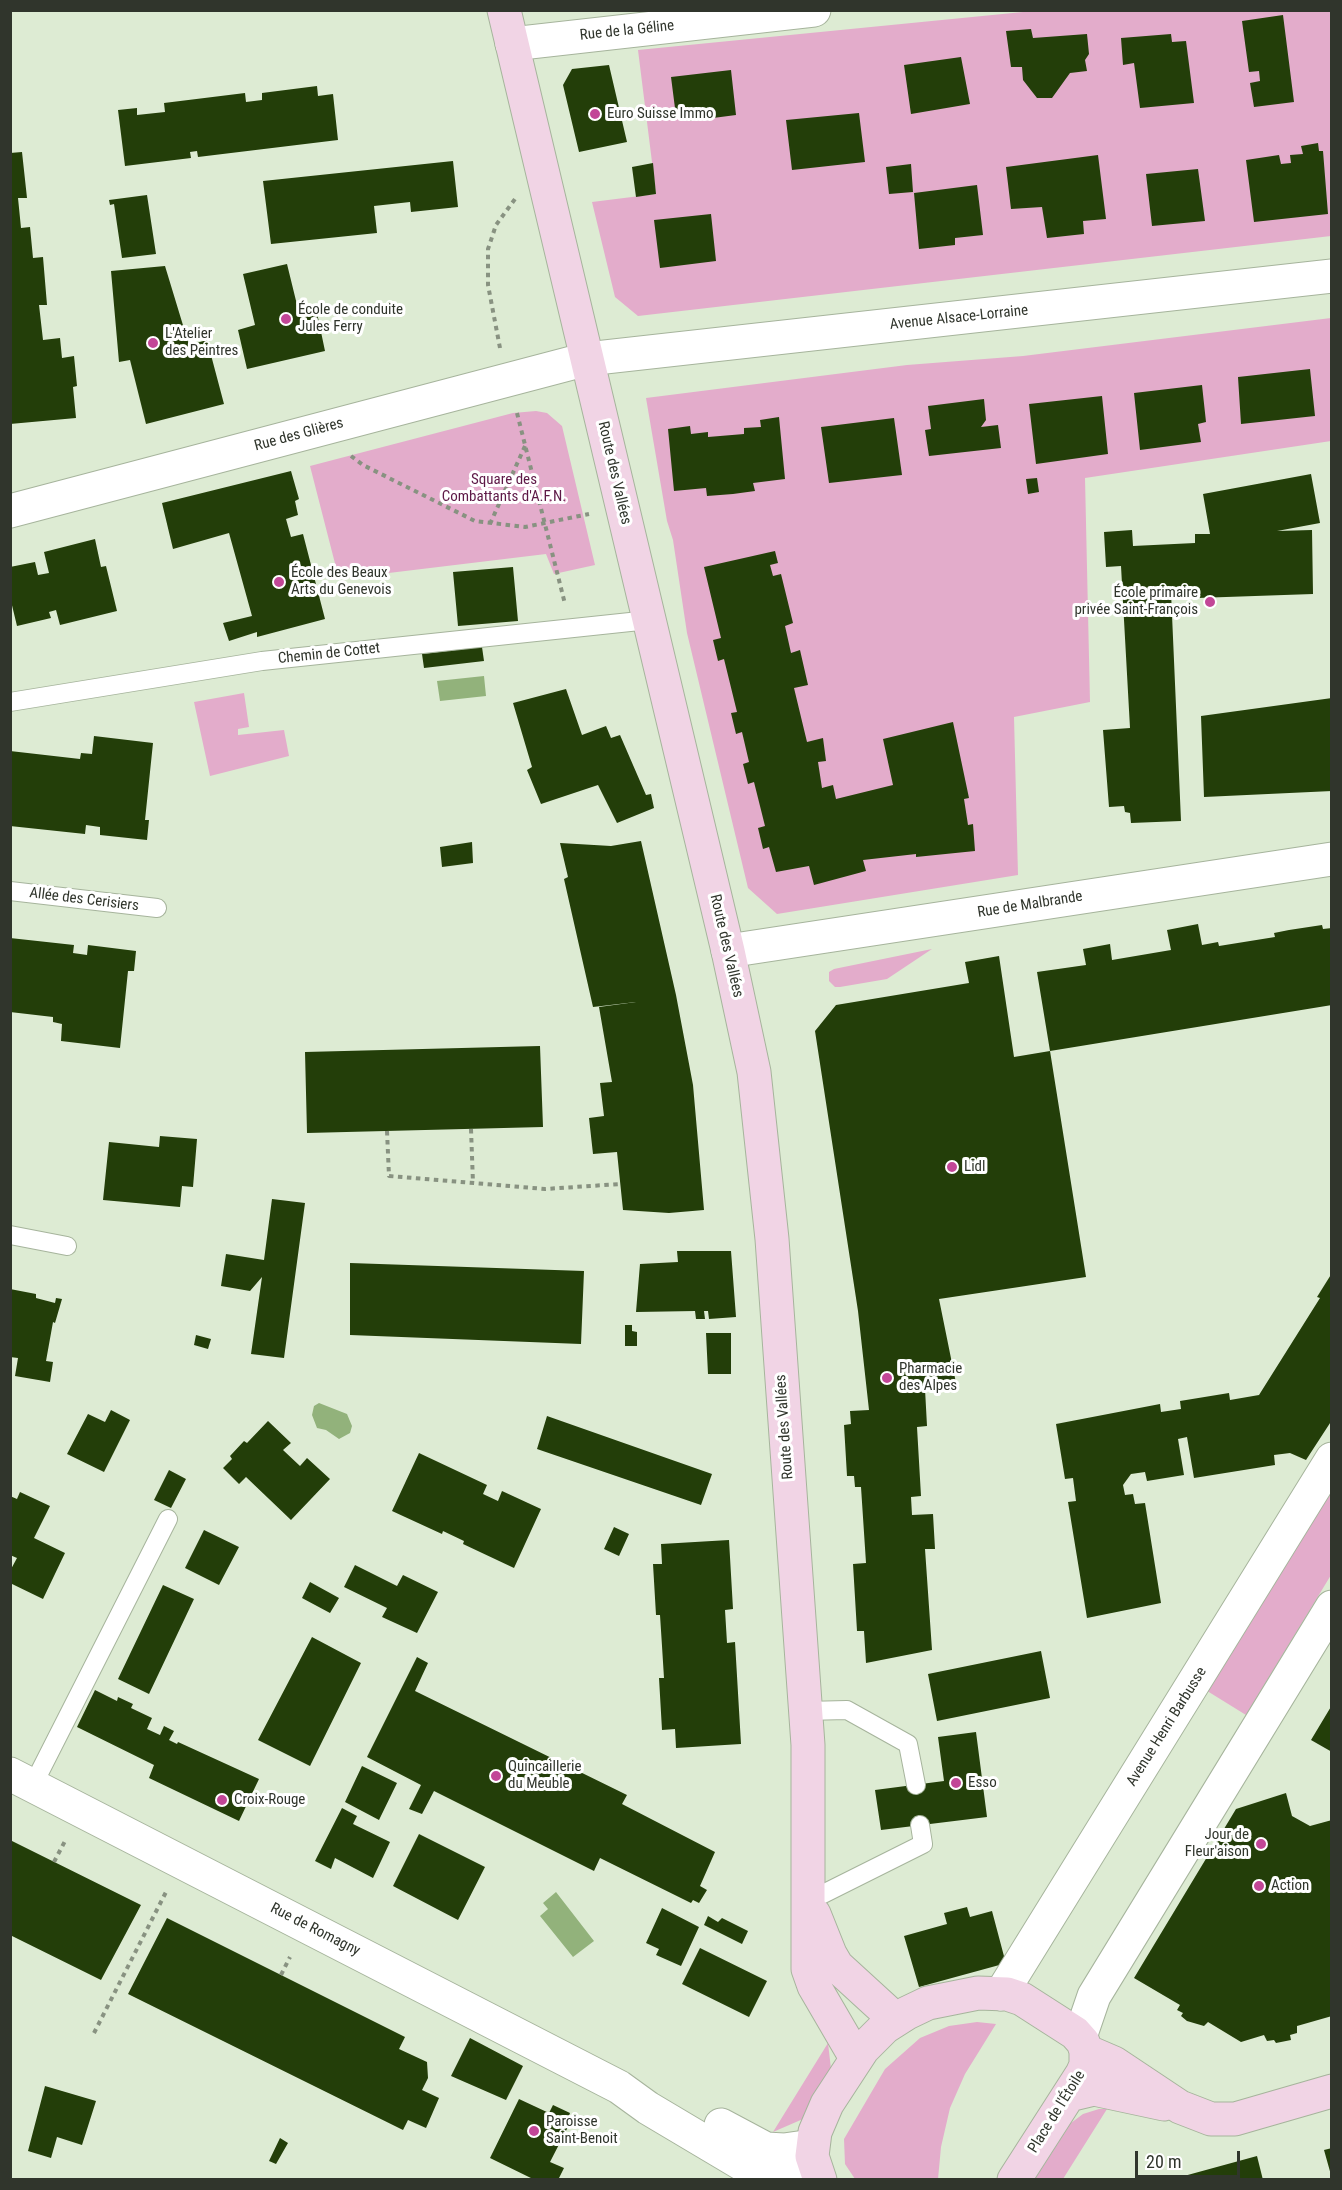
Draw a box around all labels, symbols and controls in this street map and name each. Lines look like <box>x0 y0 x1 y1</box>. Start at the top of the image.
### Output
street label: Rue de la Géline <box>579 17 675 45</box>
place label: Euro Suisse Immo <box>607 105 713 123</box>
marker: Euro Suisse Immo <box>588 107 602 121</box>
place label: École de conduite Jules Ferry <box>298 301 403 336</box>
street label: Avenue Alsace-Lorraine <box>889 302 1029 334</box>
marker: École de conduite Jules Ferry <box>279 312 293 326</box>
place label: L'Atelier des Peintres <box>165 325 238 360</box>
marker: L'Atelier des Peintres <box>146 336 160 350</box>
street label: Rue des Glières <box>252 414 346 456</box>
street label: Route des Vallées <box>593 420 635 526</box>
park label: Square des Combattants d'A.F.N. <box>442 471 566 506</box>
place label: École des Beaux Arts du Genevois <box>291 564 392 599</box>
marker: École des Beaux Arts du Genevois <box>272 575 286 589</box>
place label: École primaire privée Saint-François <box>1074 584 1198 619</box>
marker: École primaire privée Saint-François <box>1203 595 1217 609</box>
street label: Chemin de Cottet <box>277 640 381 668</box>
street label: Allée des Cerisiers <box>28 884 140 916</box>
street label: Rue de Malbrande <box>976 888 1084 922</box>
street label: Route des Vallées <box>705 893 747 999</box>
place label: Lidl <box>964 1158 985 1176</box>
marker: Lidl <box>945 1160 959 1174</box>
place label: Pharmacie des Alpes <box>899 1360 962 1395</box>
marker: Pharmacie des Alpes <box>880 1371 894 1385</box>
street label: Route des Vallées <box>772 1374 798 1480</box>
street label: Avenue Henri Barbusse <box>1123 1664 1211 1790</box>
place label: Quincaillerie du Meuble <box>508 1758 581 1793</box>
marker: Quincaillerie du Meuble <box>489 1769 503 1783</box>
place label: Esso <box>968 1774 997 1792</box>
marker: Esso <box>949 1776 963 1790</box>
place label: Croix-Rouge <box>234 1791 305 1809</box>
marker: Croix-Rouge <box>215 1793 229 1807</box>
place label: Jour de Fleur'aison <box>1185 1826 1249 1861</box>
marker: Jour de Fleur'aison <box>1254 1837 1268 1851</box>
place label: Action <box>1271 1877 1309 1895</box>
marker: Action <box>1252 1879 1266 1893</box>
street label: Rue de Romagny <box>267 1900 363 1960</box>
street label: Place de l'Étoile <box>1025 2068 1089 2156</box>
place label: Paroisse Saint-Benoit <box>546 2113 618 2148</box>
marker: Paroisse Saint-Benoit <box>527 2124 541 2138</box>
scale bar <box>1138 2139 1243 2177</box>
text: 20 m <box>1146 2151 1181 2172</box>

